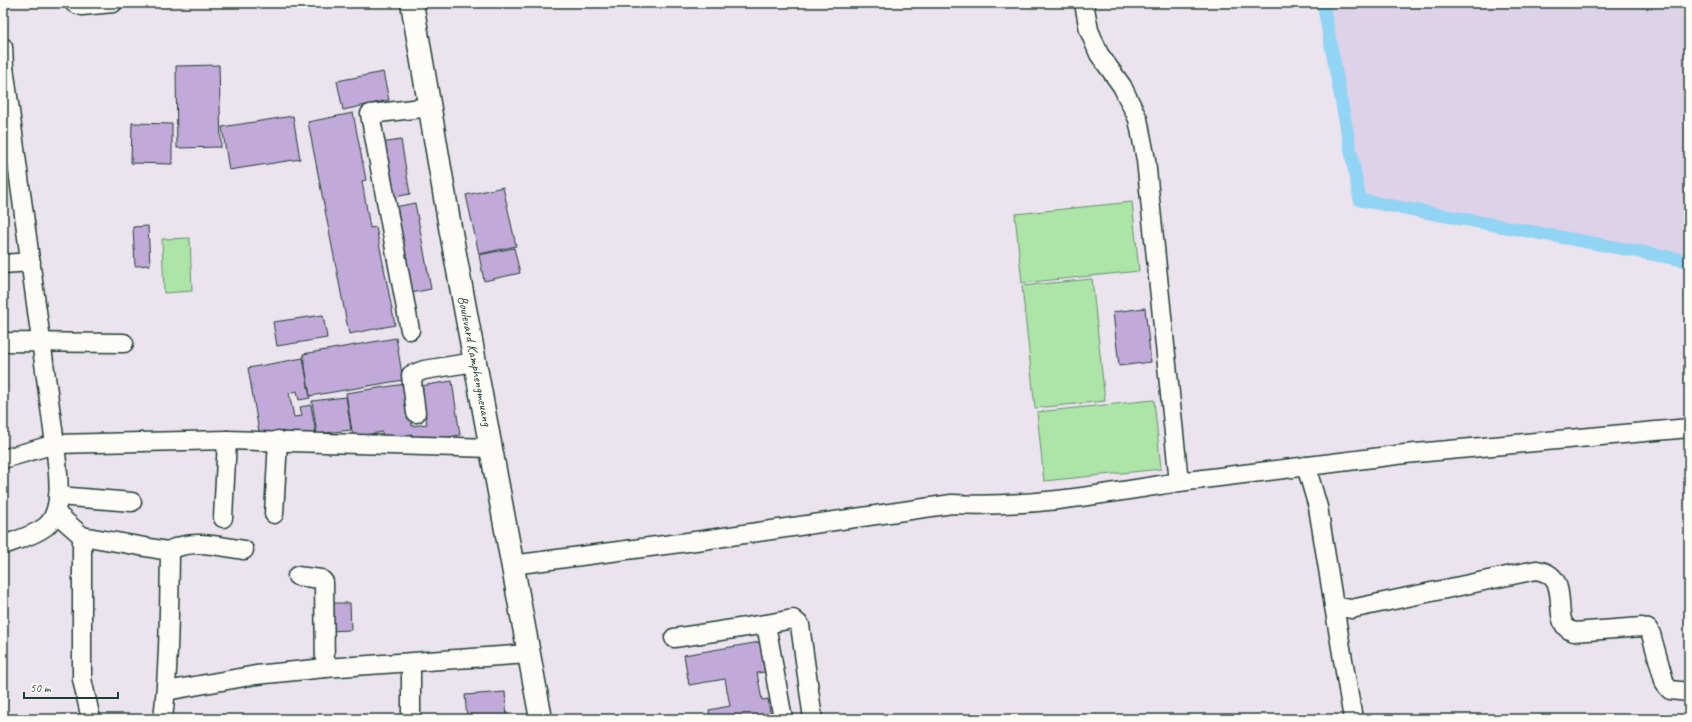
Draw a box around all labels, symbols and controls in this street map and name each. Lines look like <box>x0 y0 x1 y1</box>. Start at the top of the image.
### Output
street label: Boulevard Kamphengmeuang <box>454 295 496 428</box>
scale bar <box>24 674 118 700</box>
text: 50 m <box>30 680 52 696</box>

